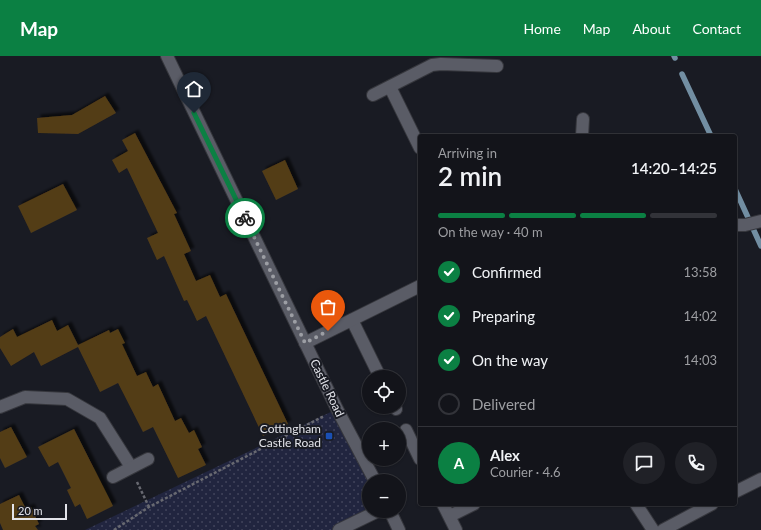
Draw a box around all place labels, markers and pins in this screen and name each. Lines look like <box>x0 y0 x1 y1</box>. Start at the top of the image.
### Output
pin <box>177 72 211 113</box>
pin <box>311 290 345 331</box>
place label: Cottingham Castle Road <box>259 421 321 450</box>
marker: Cottingham Castle Road <box>324 431 334 441</box>

